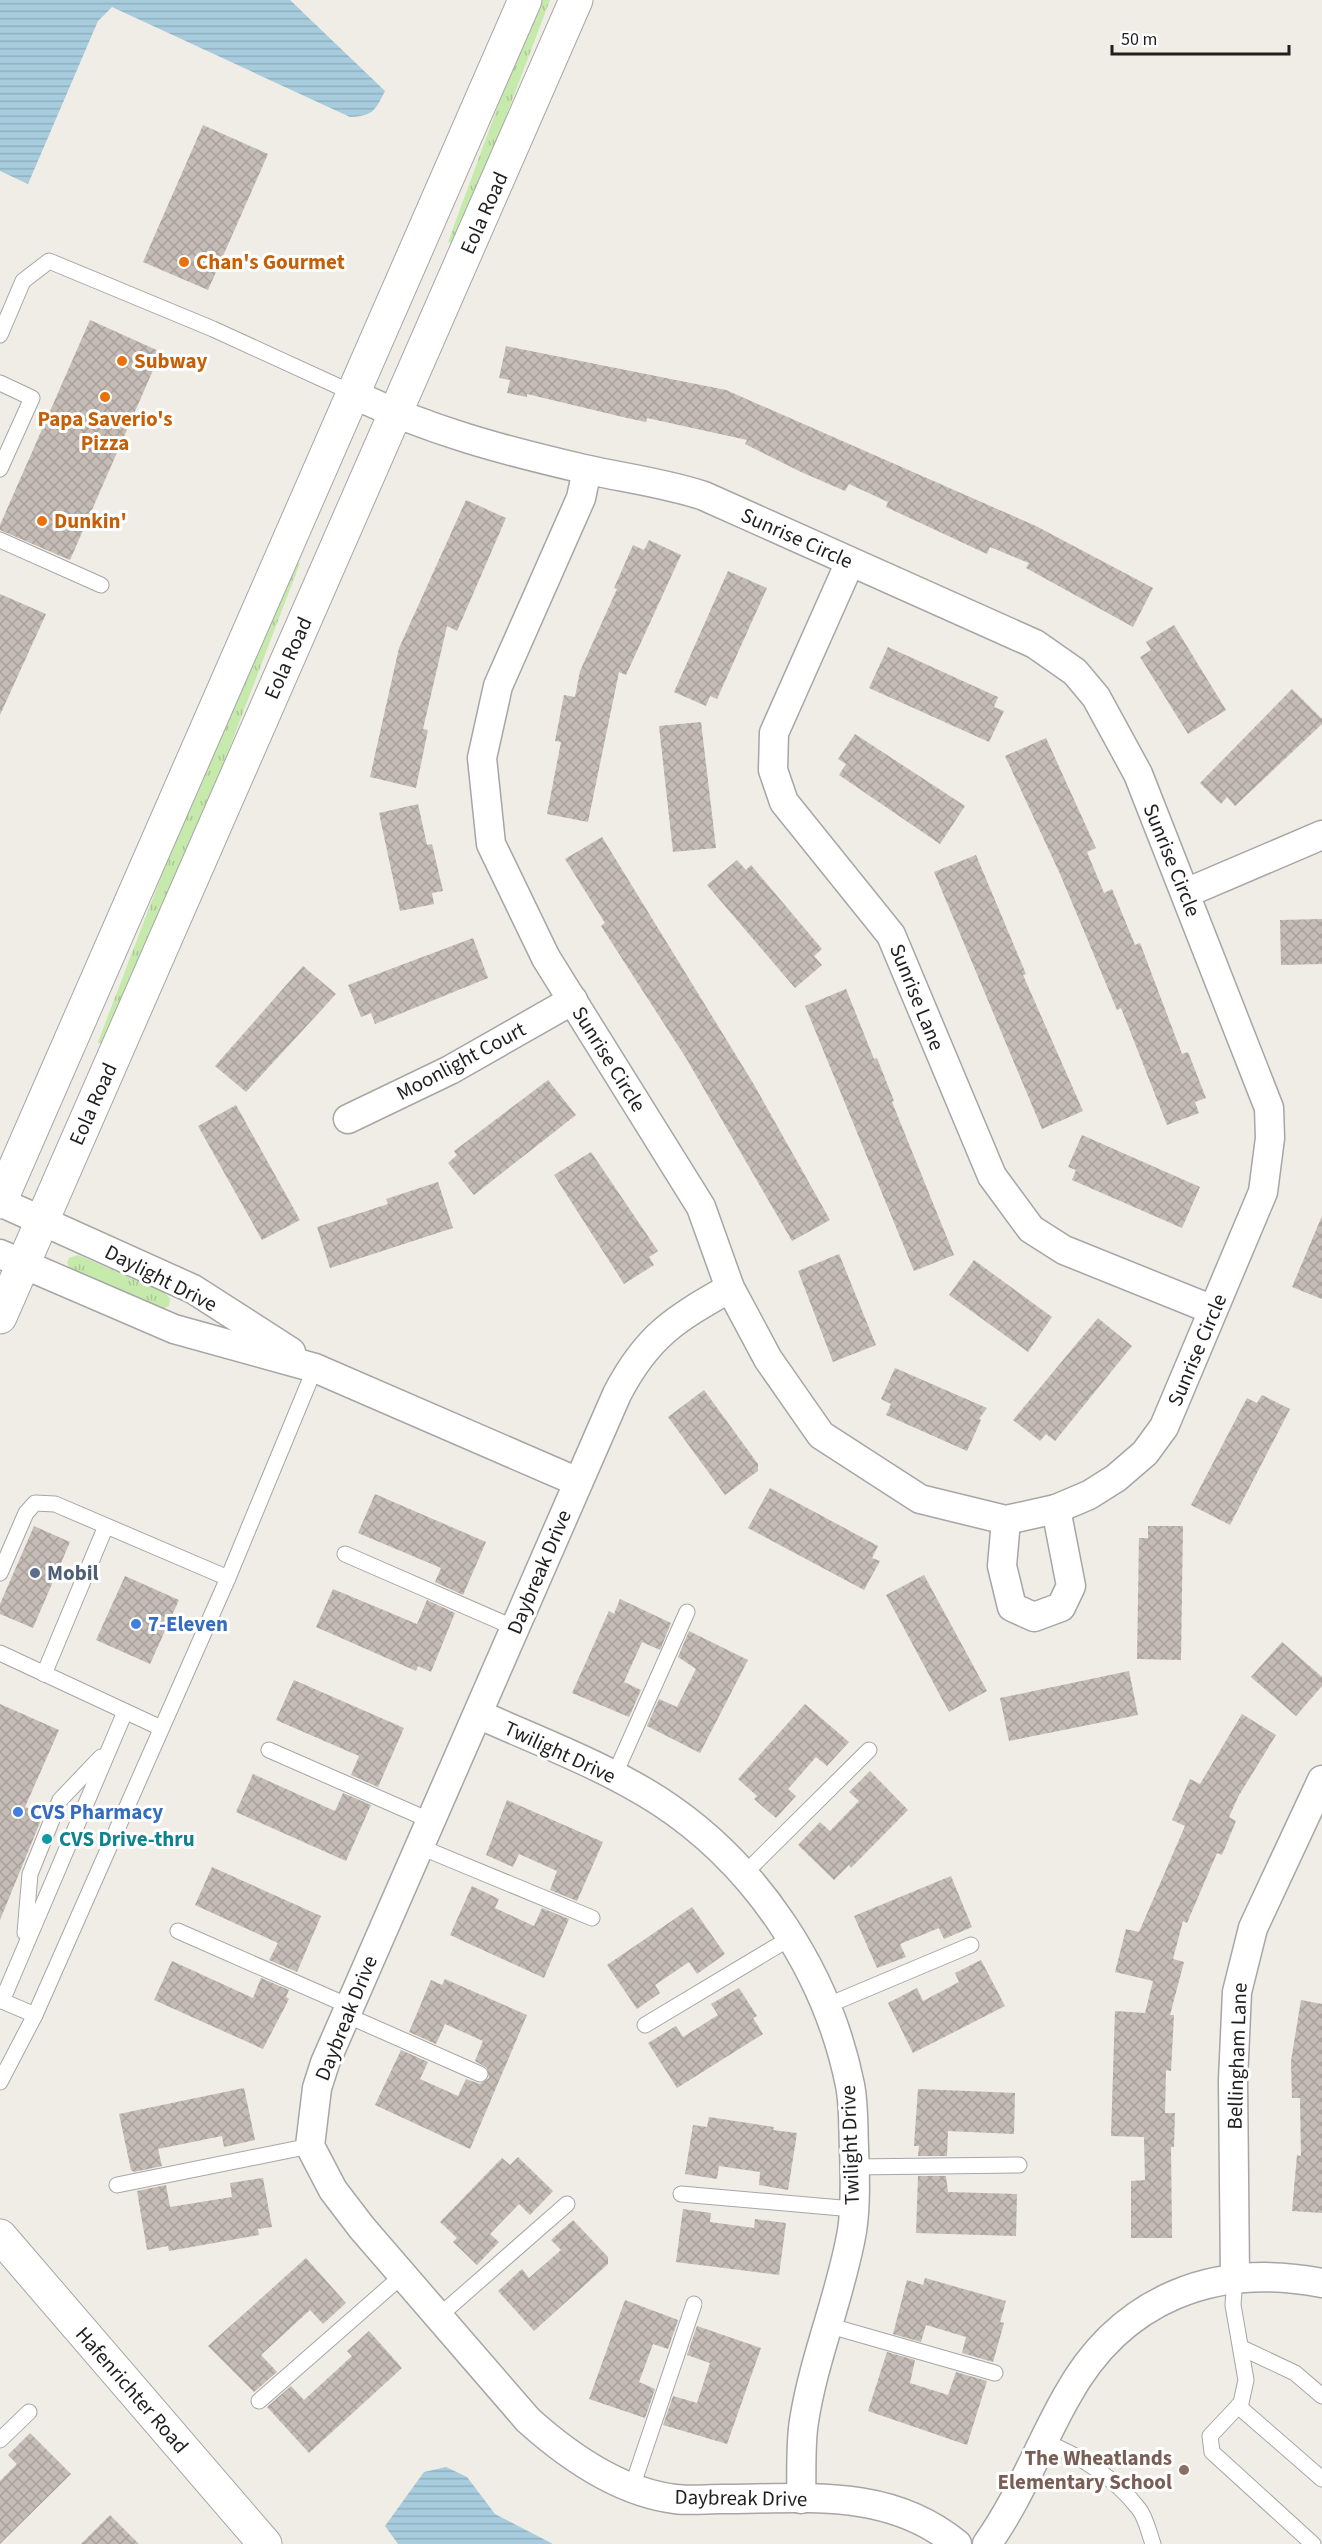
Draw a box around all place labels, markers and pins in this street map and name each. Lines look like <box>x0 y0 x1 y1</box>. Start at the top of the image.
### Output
place label: Chan's Gourmet <box>196 247 345 277</box>
marker: Chan's Gourmet <box>177 255 191 269</box>
place label: Subway <box>134 346 208 376</box>
marker: Subway <box>115 354 129 368</box>
marker: Papa Saverio's Pizza <box>98 390 112 404</box>
place label: Papa Saverio's Pizza <box>37 404 173 458</box>
place label: Dunkin' <box>54 506 127 536</box>
marker: Dunkin' <box>35 514 49 528</box>
place label: Mobil <box>47 1558 99 1588</box>
marker: Mobil <box>28 1566 42 1580</box>
place label: 7-Eleven <box>148 1609 228 1639</box>
marker: 7-Eleven <box>129 1617 143 1631</box>
place label: CVS Pharmacy <box>30 1797 163 1827</box>
marker: CVS Pharmacy <box>11 1805 25 1819</box>
place label: CVS Drive-thru <box>59 1824 195 1854</box>
marker: CVS Drive-thru <box>40 1832 54 1846</box>
place label: The Wheatlands Elementary School <box>998 2443 1172 2497</box>
marker: The Wheatlands Elementary School <box>1177 2463 1191 2477</box>

